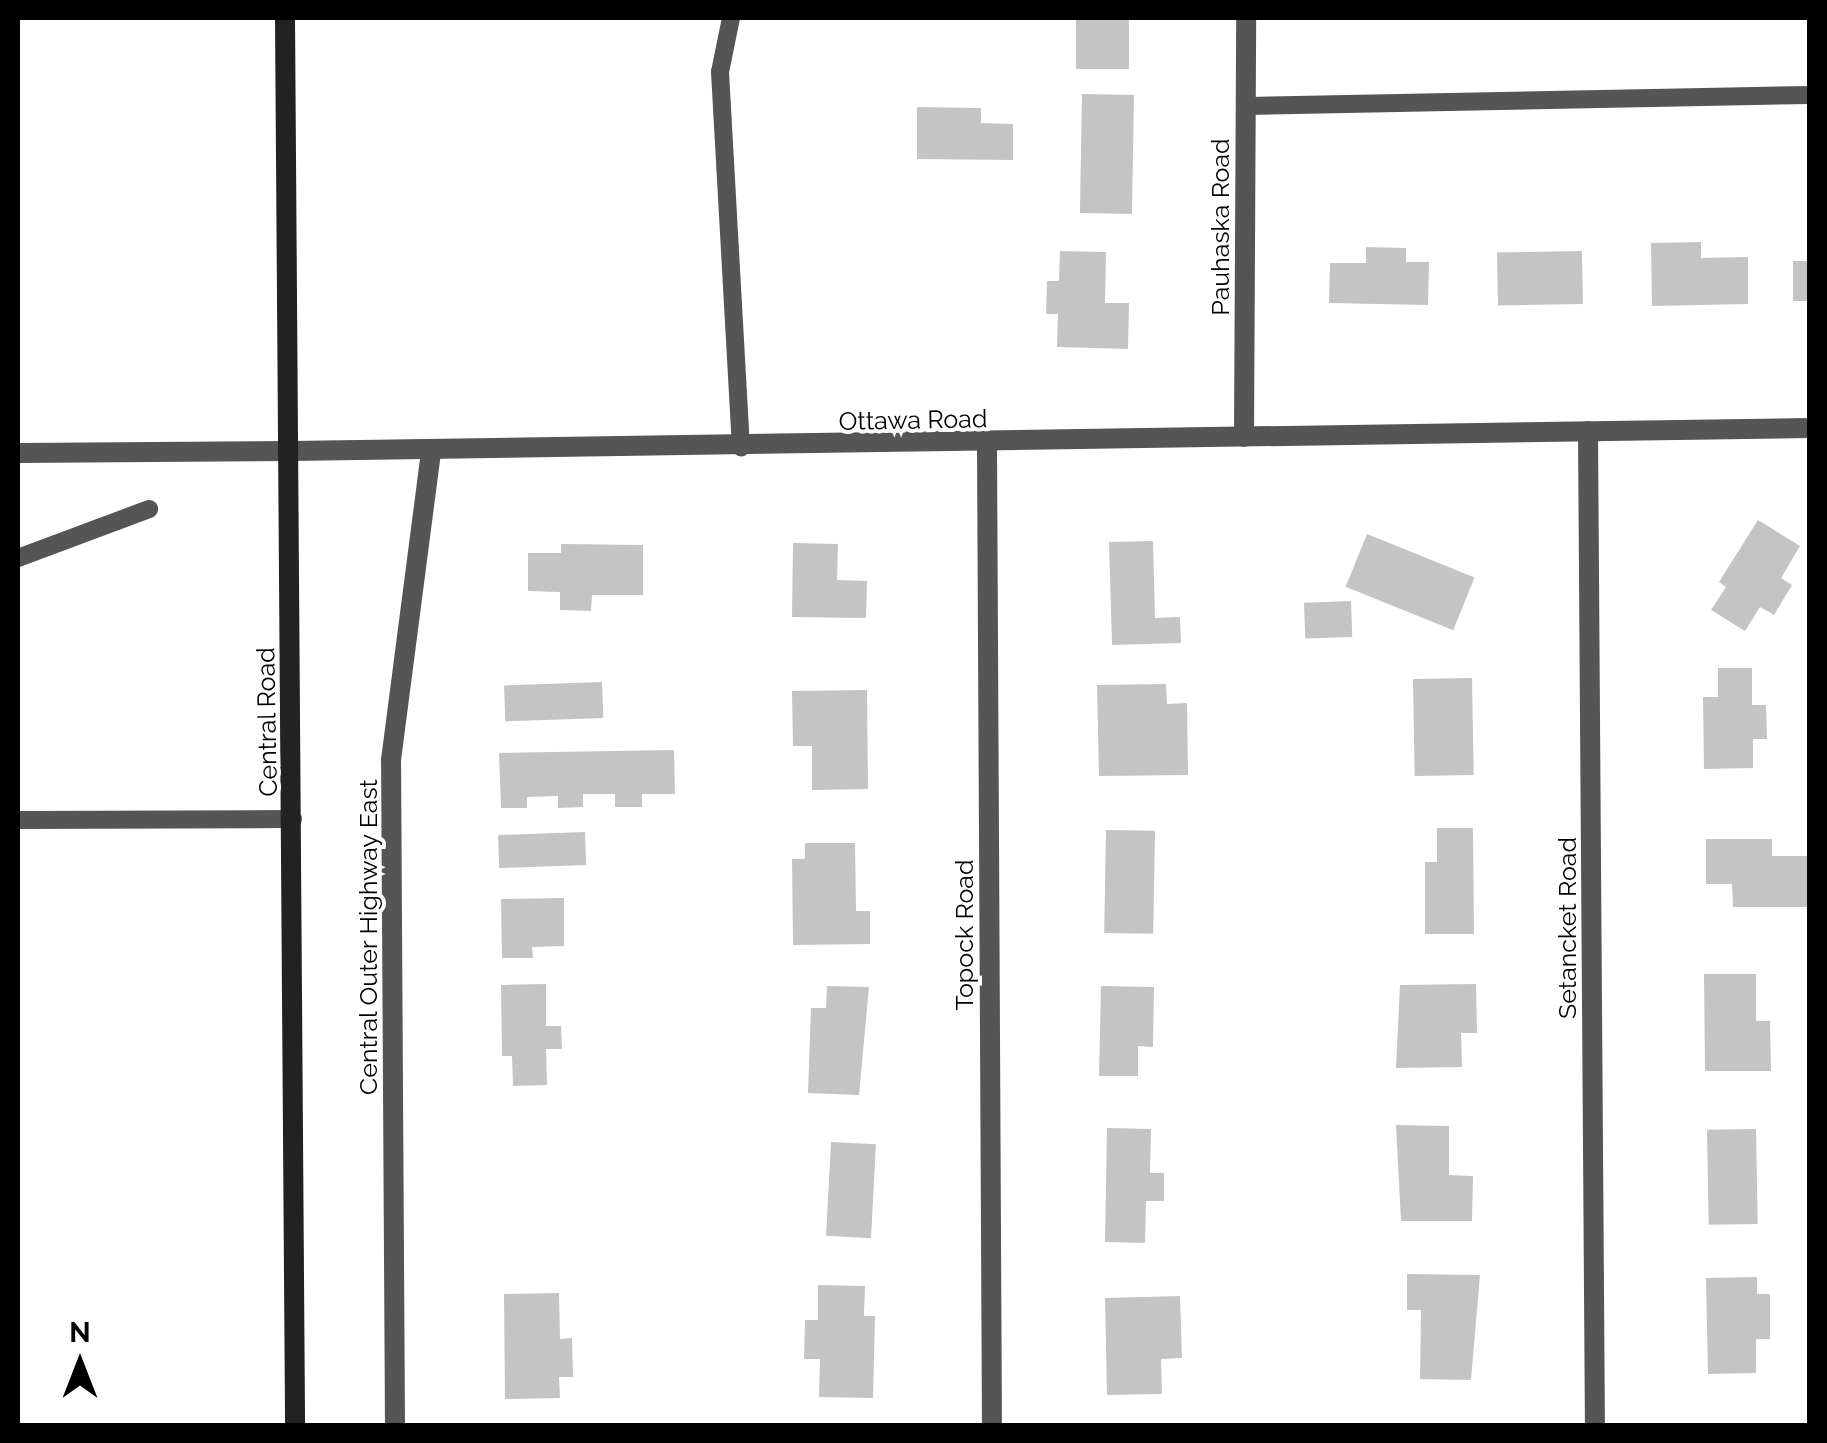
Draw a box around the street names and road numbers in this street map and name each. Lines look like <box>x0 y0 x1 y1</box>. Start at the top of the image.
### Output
street label: Pauhaska Road <box>1205 138 1235 316</box>
street label: Ottawa Road <box>838 404 988 436</box>
street label: Central Road <box>251 647 283 797</box>
street label: Central Outer Highway East <box>353 778 383 1096</box>
street label: Setancket Road <box>1552 837 1582 1019</box>
street label: Topock Road <box>949 860 979 1010</box>

